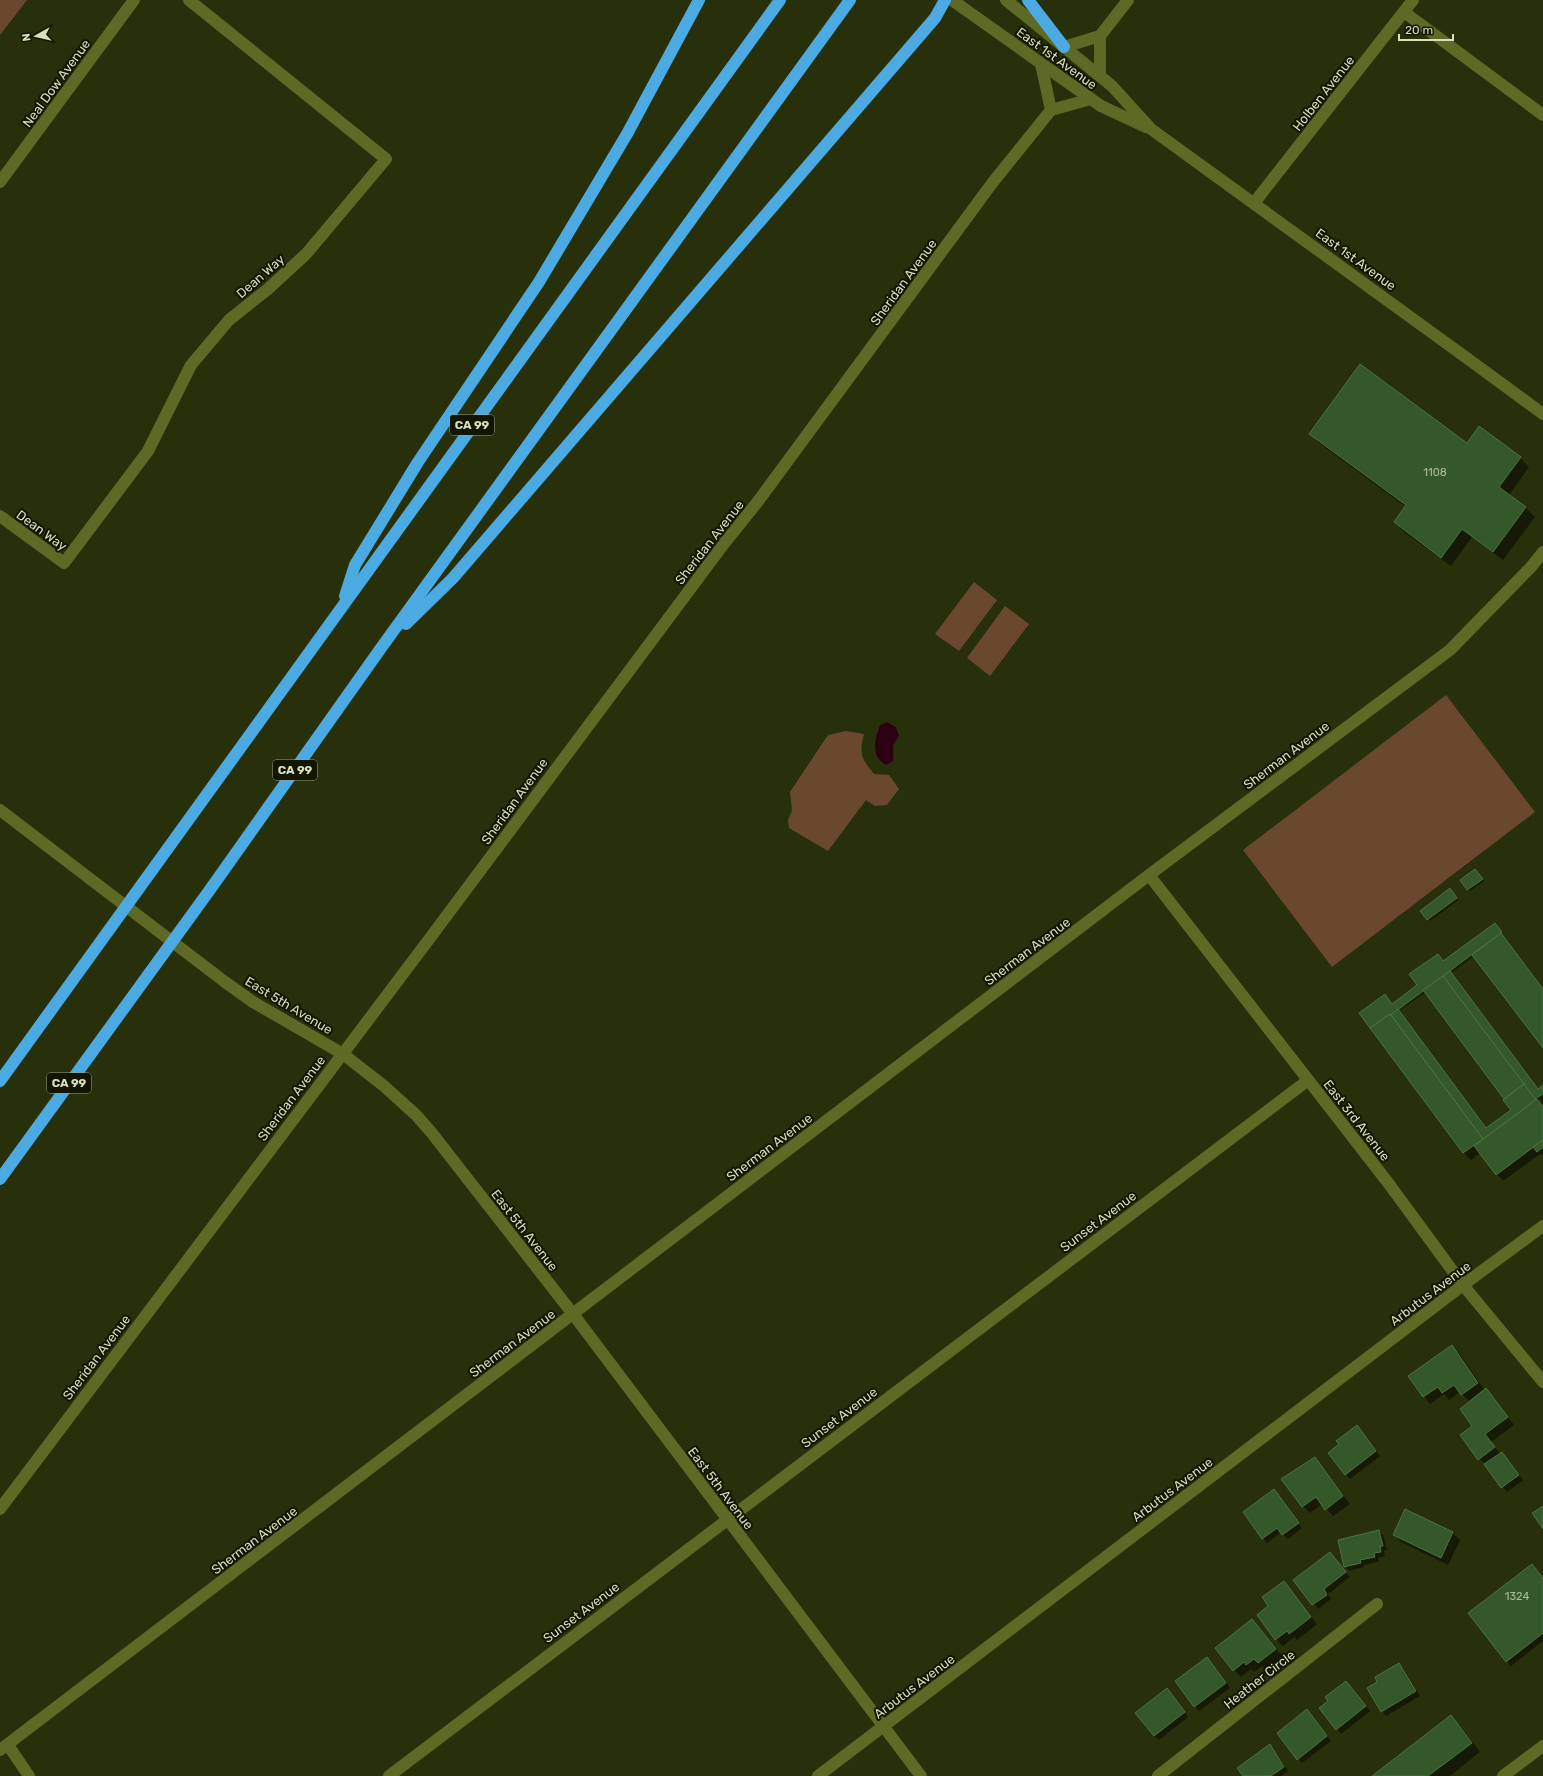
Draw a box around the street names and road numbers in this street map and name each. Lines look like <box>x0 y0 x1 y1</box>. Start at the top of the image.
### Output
street label: East 1st Avenue <box>1014 24 1100 93</box>
street label: Neal Dow Avenue <box>19 36 93 130</box>
street label: Holben Avenue <box>1289 53 1357 134</box>
street label: East 1st Avenue <box>1313 225 1399 294</box>
street label: Sheridan Avenue <box>867 236 940 328</box>
street label: Dean Way <box>233 251 287 301</box>
road number: CA 99 <box>450 415 494 435</box>
street label: Sheridan Avenue <box>672 497 747 587</box>
street label: Dean Way <box>14 507 70 554</box>
street label: Sherman Avenue <box>1241 718 1332 792</box>
street label: Sheridan Avenue <box>478 755 551 847</box>
road number: CA 99 <box>273 760 317 780</box>
street label: Sherman Avenue <box>982 914 1073 988</box>
street label: East 5th Avenue <box>242 973 335 1037</box>
street label: Sheridan Avenue <box>255 1053 328 1144</box>
road number: CA 99 <box>47 1073 91 1093</box>
street label: East 3rd Avenue <box>1320 1077 1393 1164</box>
street label: Sherman Avenue <box>724 1110 815 1184</box>
street label: East 5th Avenue <box>488 1187 561 1274</box>
street label: Sunset Avenue <box>1057 1188 1139 1255</box>
street label: Arbutus Avenue <box>1387 1258 1474 1329</box>
street label: Sherman Avenue <box>467 1306 558 1380</box>
street label: Sheridan Avenue <box>60 1312 133 1403</box>
street label: Sunset Avenue <box>798 1384 880 1451</box>
street label: East 5th Avenue <box>685 1444 756 1532</box>
street label: Arbutus Avenue <box>1129 1454 1216 1525</box>
street label: Sherman Avenue <box>209 1503 300 1577</box>
street label: Sunset Avenue <box>540 1579 622 1646</box>
street label: Heather Circle <box>1221 1647 1298 1712</box>
street label: Arbutus Avenue <box>871 1651 958 1722</box>

